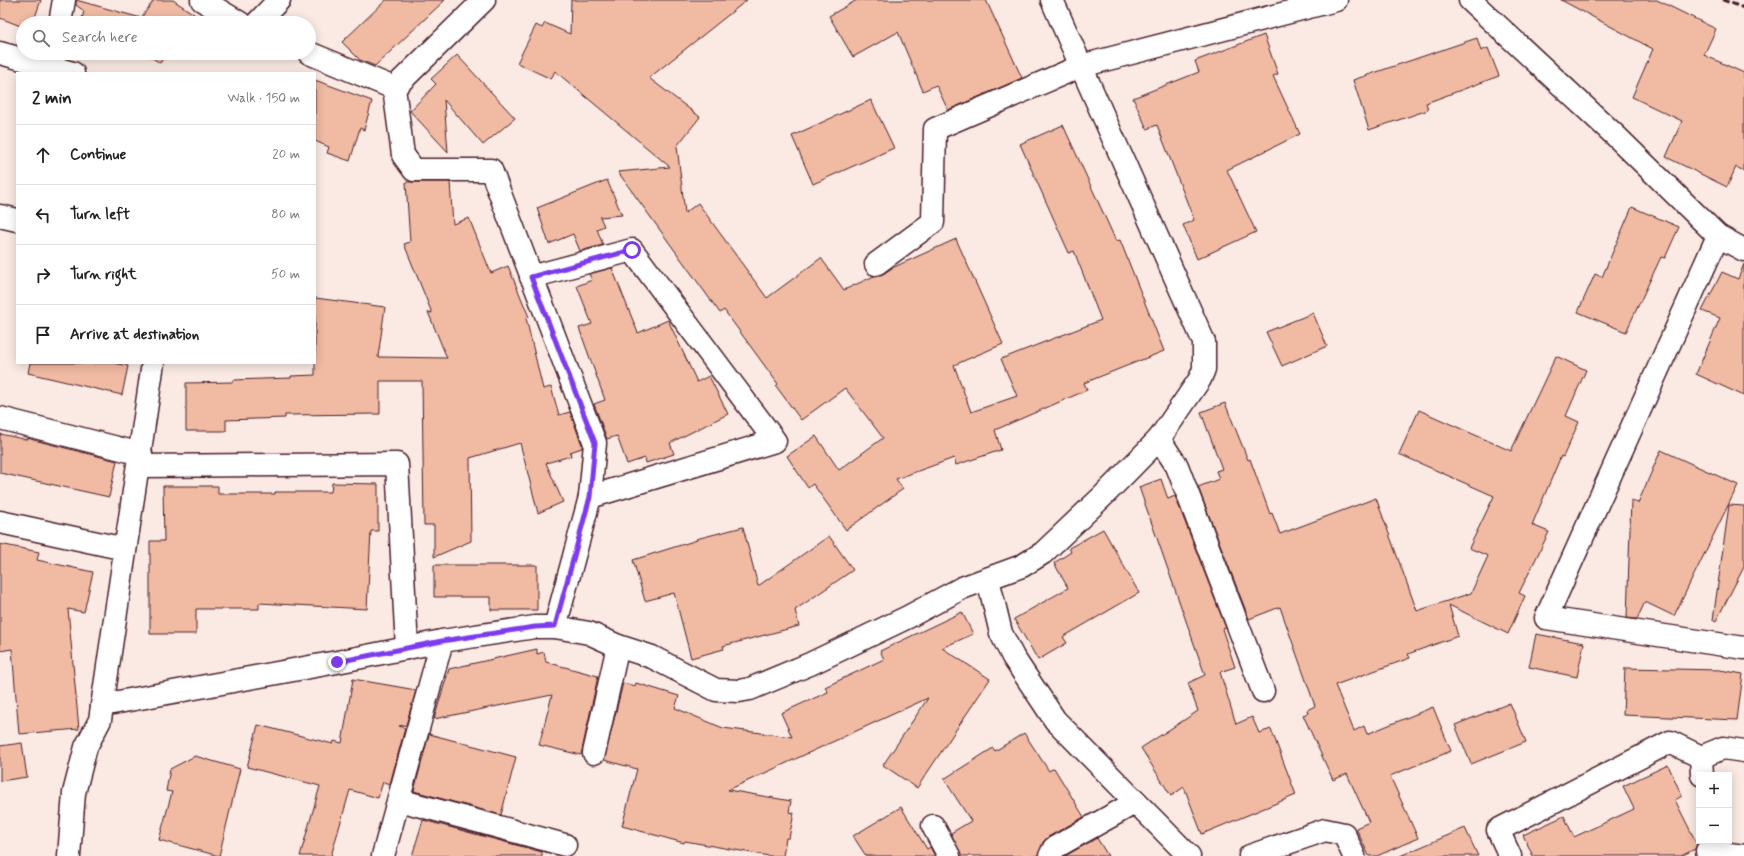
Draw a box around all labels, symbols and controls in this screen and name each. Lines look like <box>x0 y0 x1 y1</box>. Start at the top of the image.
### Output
search box <box>16 16 316 60</box>
icon: search <box>30 27 52 49</box>
text: Search here <box>62 28 138 48</box>
text: 2 min <box>32 87 72 109</box>
text: Walk · 150 m <box>227 90 300 107</box>
icon: ahead <box>32 144 54 166</box>
text: Continue <box>70 145 126 165</box>
text: 20 m <box>272 146 300 163</box>
icon: left <box>32 204 54 226</box>
text: Turn left <box>70 205 130 225</box>
text: 80 m <box>271 206 300 223</box>
route start <box>623 241 641 259</box>
icon: right <box>32 264 54 286</box>
text: Turn right <box>70 265 137 285</box>
text: 50 m <box>271 266 300 283</box>
icon: arrive <box>32 324 54 346</box>
text: Arrive at destination <box>70 325 199 345</box>
route end <box>328 653 346 671</box>
map controls <box>1696 772 1732 844</box>
button: + <box>1696 772 1732 808</box>
button: − <box>1696 808 1732 844</box>

